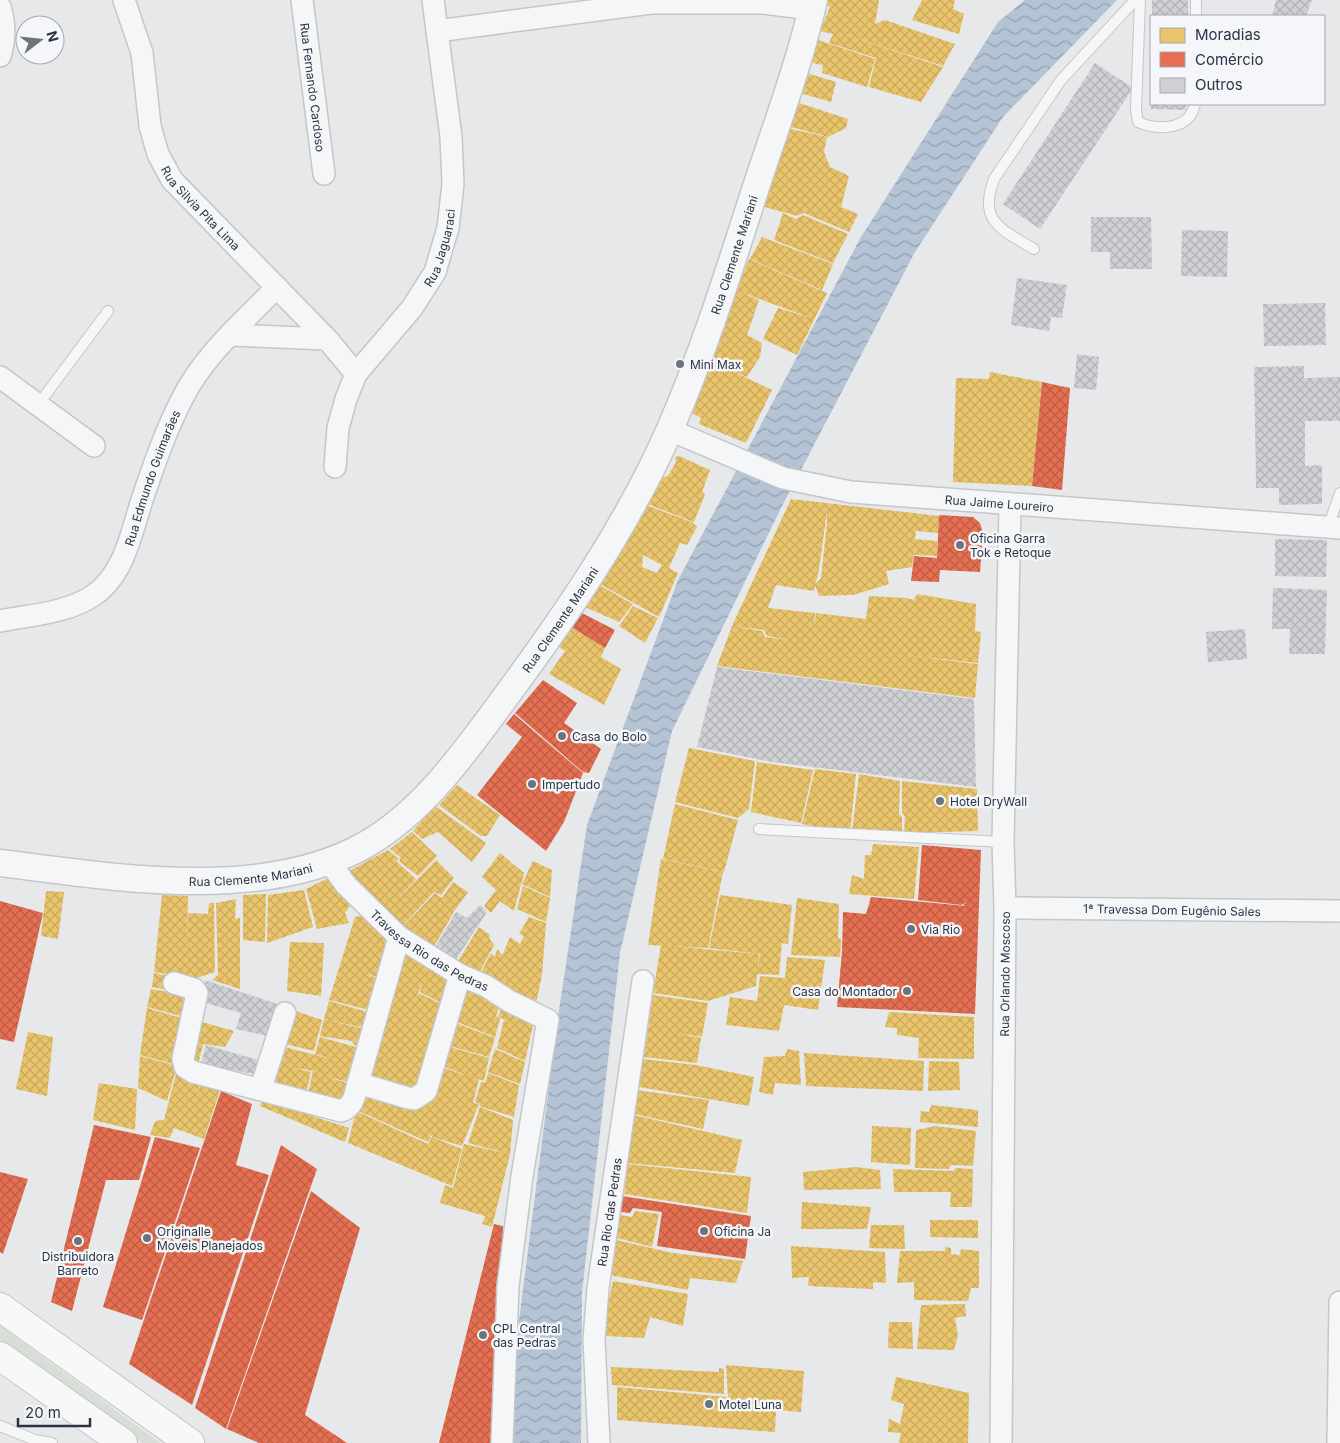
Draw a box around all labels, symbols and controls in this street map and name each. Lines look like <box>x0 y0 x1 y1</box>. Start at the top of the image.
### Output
north arrow <box>15 15 65 65</box>
legend <box>1150 15 1325 105</box>
street label: Rua Fernando Cardoso <box>297 22 329 153</box>
text: Moradias <box>1195 25 1261 44</box>
text: N <box>43 29 63 44</box>
text: Comércio <box>1195 50 1263 69</box>
text: Outros <box>1195 75 1243 94</box>
street label: Rua Silvia Pita Lima <box>158 163 244 253</box>
street label: Rua Clemente Mariani <box>707 193 760 316</box>
street label: Rua Jaguaraci <box>420 208 458 289</box>
place label: Mini Max <box>690 357 742 372</box>
marker: Mini Max <box>674 358 686 370</box>
street label: Rua Edmundo Guimarães <box>121 408 183 548</box>
street label: Rua Jaime Loureiro <box>944 491 1054 514</box>
place label: Oficina Garra Tok e Retoque <box>970 531 1051 560</box>
marker: Oficina Garra Tok e Retoque <box>954 539 966 551</box>
street label: Rua Clemente Mariani <box>519 564 601 675</box>
place label: Casa do Bolo <box>572 729 647 744</box>
marker: Casa do Bolo <box>556 730 568 742</box>
place label: Impertudo <box>542 777 600 792</box>
marker: Impertudo <box>526 778 538 790</box>
place label: Hotel DryWall <box>950 794 1027 809</box>
marker: Hotel DryWall <box>934 795 946 807</box>
street label: Rua Clemente Mariani <box>189 860 314 889</box>
street label: 1ª Travessa Dom Eugênio Sales <box>1083 901 1261 919</box>
street label: Travessa Rio das Pedras <box>368 906 491 994</box>
street label: Rua Orlando Moscoso <box>997 911 1012 1037</box>
place label: Via Rio <box>921 922 960 937</box>
marker: Via Rio <box>905 923 917 935</box>
place label: Casa do Montador <box>792 984 897 999</box>
marker: Casa do Montador <box>901 985 913 997</box>
street label: Rua Rio das Pedras <box>594 1157 624 1267</box>
place label: Originalle Moveis Planejados <box>157 1224 263 1253</box>
place label: Oficina Ja <box>714 1224 771 1239</box>
marker: Oficina Ja <box>698 1225 710 1237</box>
marker: Originalle Moveis Planejados <box>141 1232 153 1244</box>
marker: Distribuidora Barreto <box>72 1235 84 1247</box>
place label: Distribuidora Barreto <box>42 1249 114 1278</box>
place label: CPL Central das Pedras <box>493 1321 561 1350</box>
marker: CPL Central das Pedras <box>477 1329 489 1341</box>
scale bar <box>18 1396 90 1428</box>
place label: Motel Luna <box>719 1397 782 1412</box>
marker: Motel Luna <box>703 1398 715 1410</box>
text: 20 m <box>25 1403 61 1422</box>

